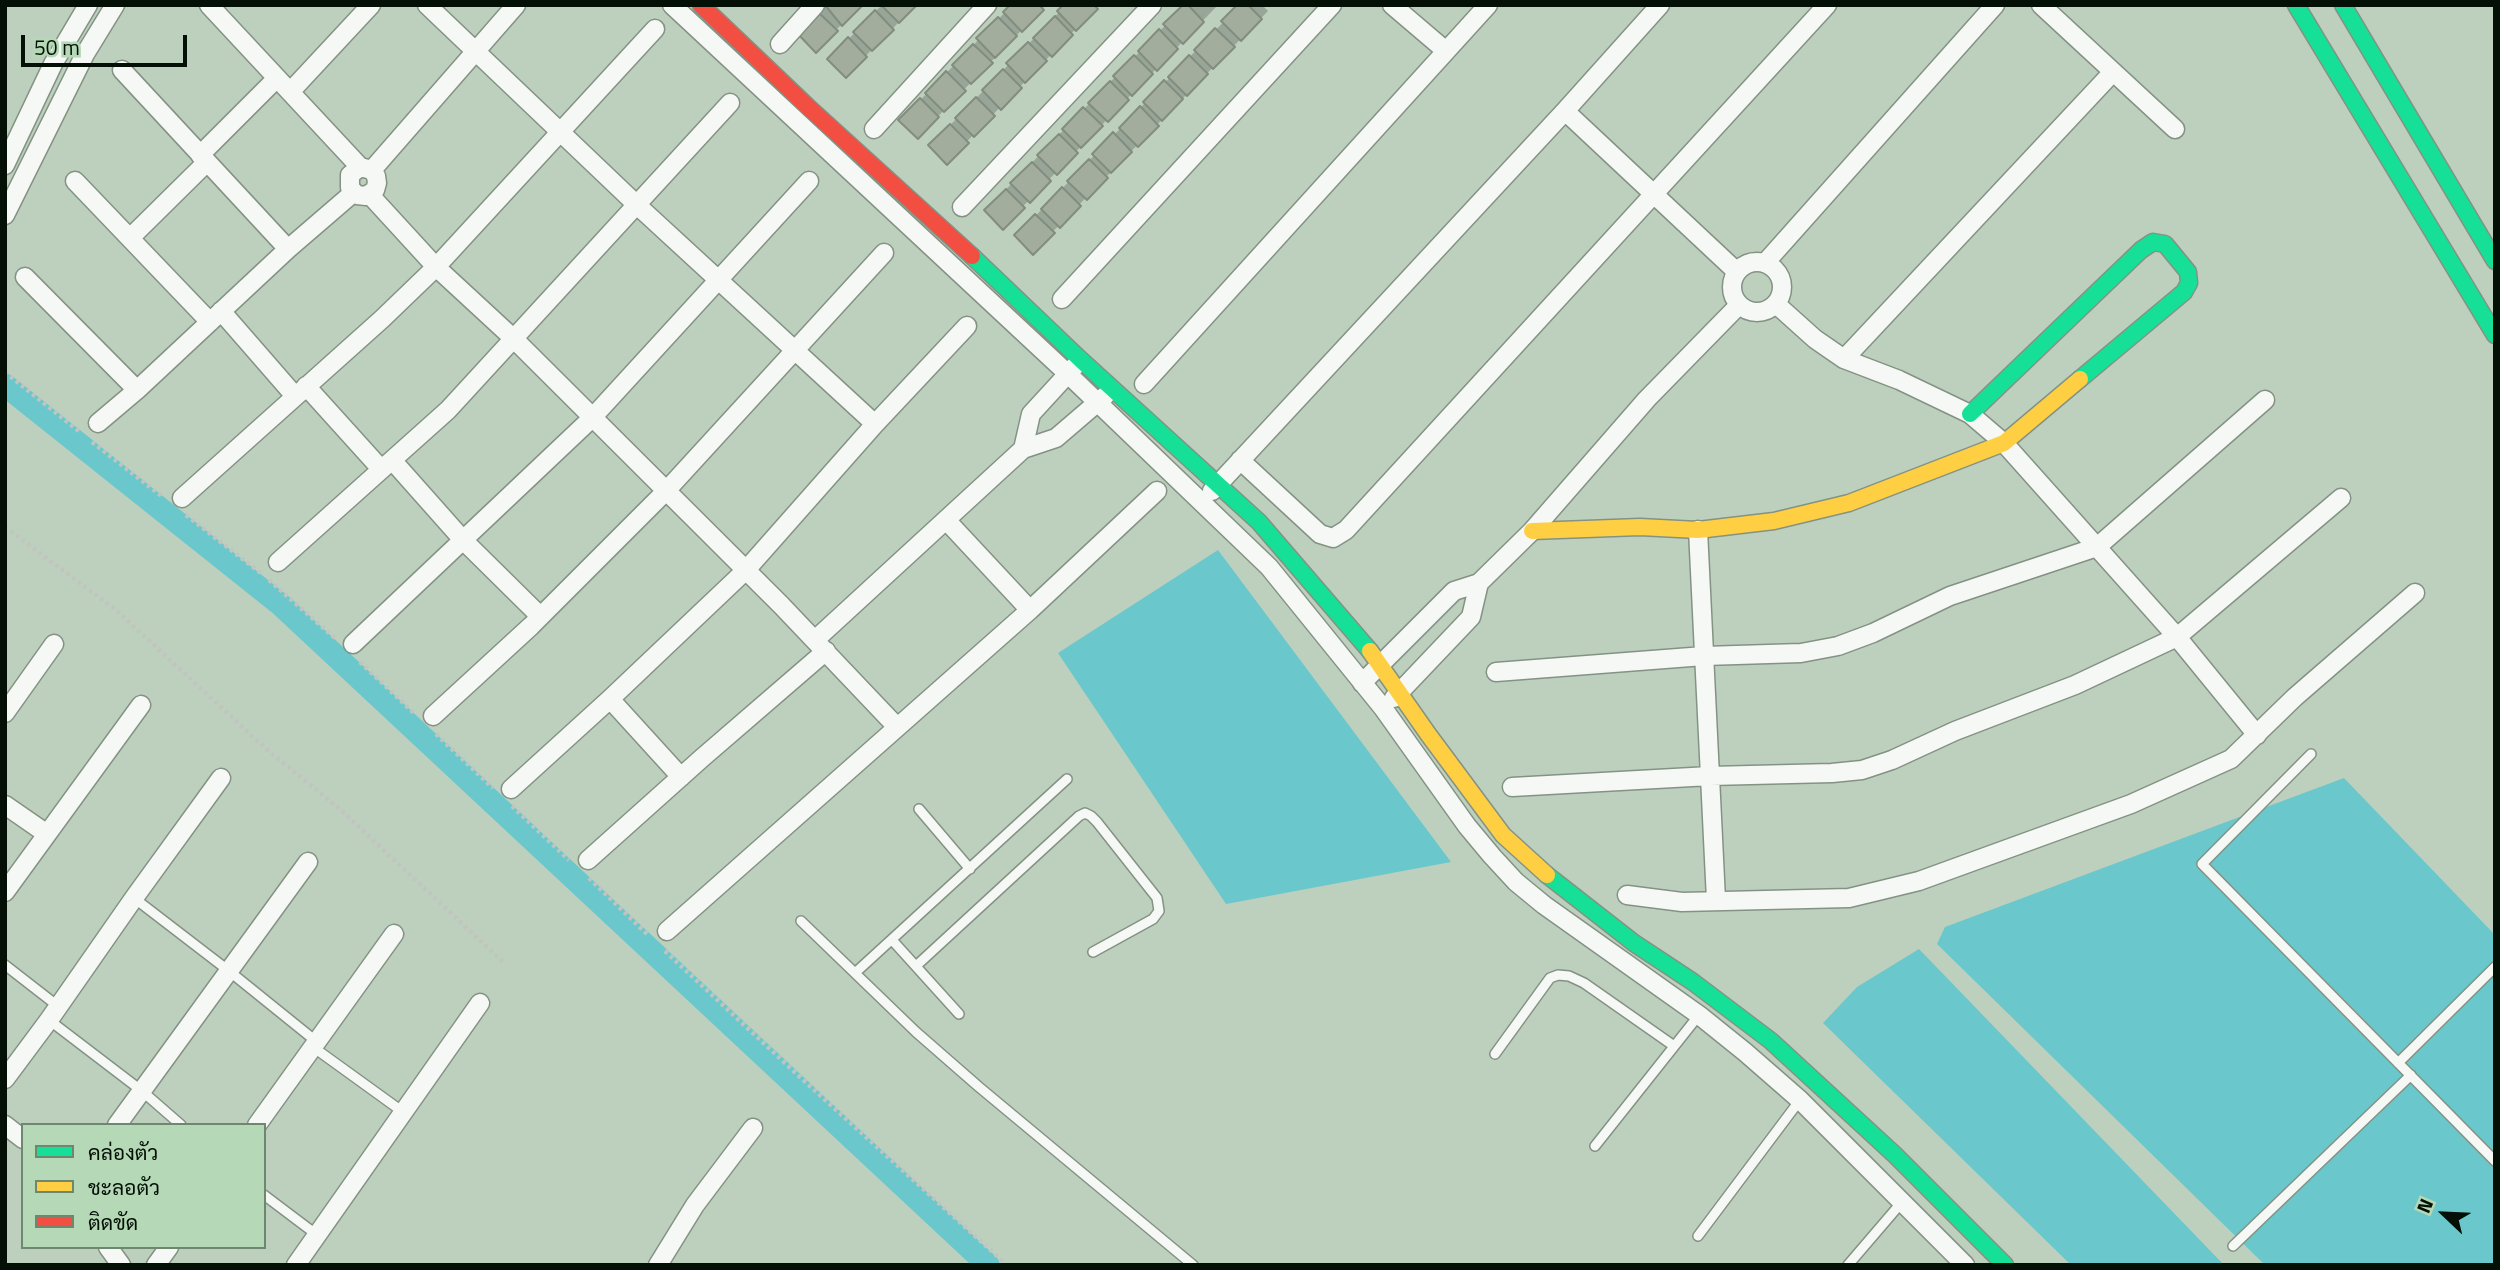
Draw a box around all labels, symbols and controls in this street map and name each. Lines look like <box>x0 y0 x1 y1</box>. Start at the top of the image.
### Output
scale bar <box>24 21 191 65</box>
text: 50 m <box>34 31 80 63</box>
legend <box>21 1123 266 1249</box>
text: คล่องตัว <box>88 1136 158 1168</box>
text: ชะลอตัว <box>88 1171 160 1203</box>
north arrow <box>2409 1179 2479 1249</box>
text: N <box>2408 1194 2440 1217</box>
text: ติดขัด <box>88 1206 138 1238</box>

